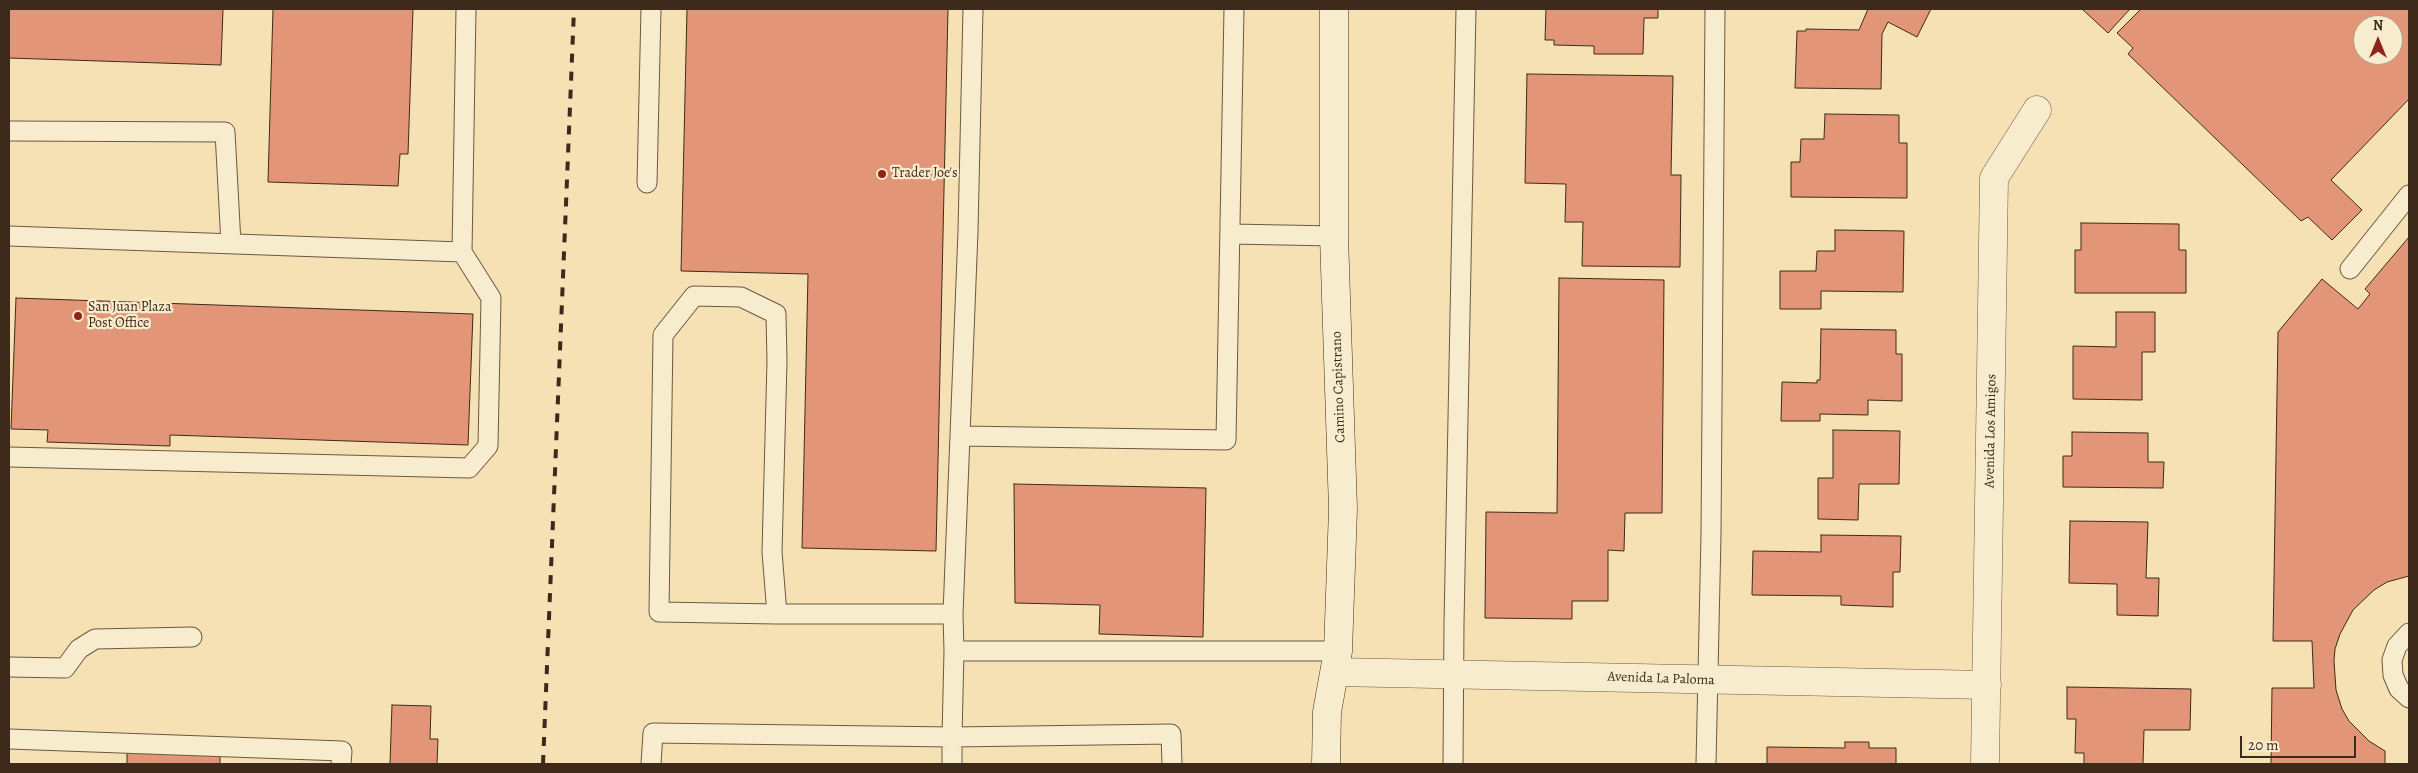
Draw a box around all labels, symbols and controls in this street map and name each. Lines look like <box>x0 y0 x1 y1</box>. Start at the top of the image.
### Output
north arrow <box>2353 15 2403 65</box>
text: N <box>2373 16 2383 35</box>
place label: Trader Joe's <box>892 166 958 182</box>
marker: Trader Joe's <box>876 168 888 180</box>
place label: San Juan Plaza Post Office <box>88 300 171 332</box>
marker: San Juan Plaza Post Office <box>72 310 84 322</box>
street label: Camino Capistrano <box>1329 331 1349 443</box>
street label: Avenida Los Amigos <box>1982 374 2000 488</box>
street label: Avenida La Paloma <box>1607 669 1715 689</box>
scale bar <box>2243 726 2359 758</box>
text: 20 m <box>2248 735 2279 755</box>

